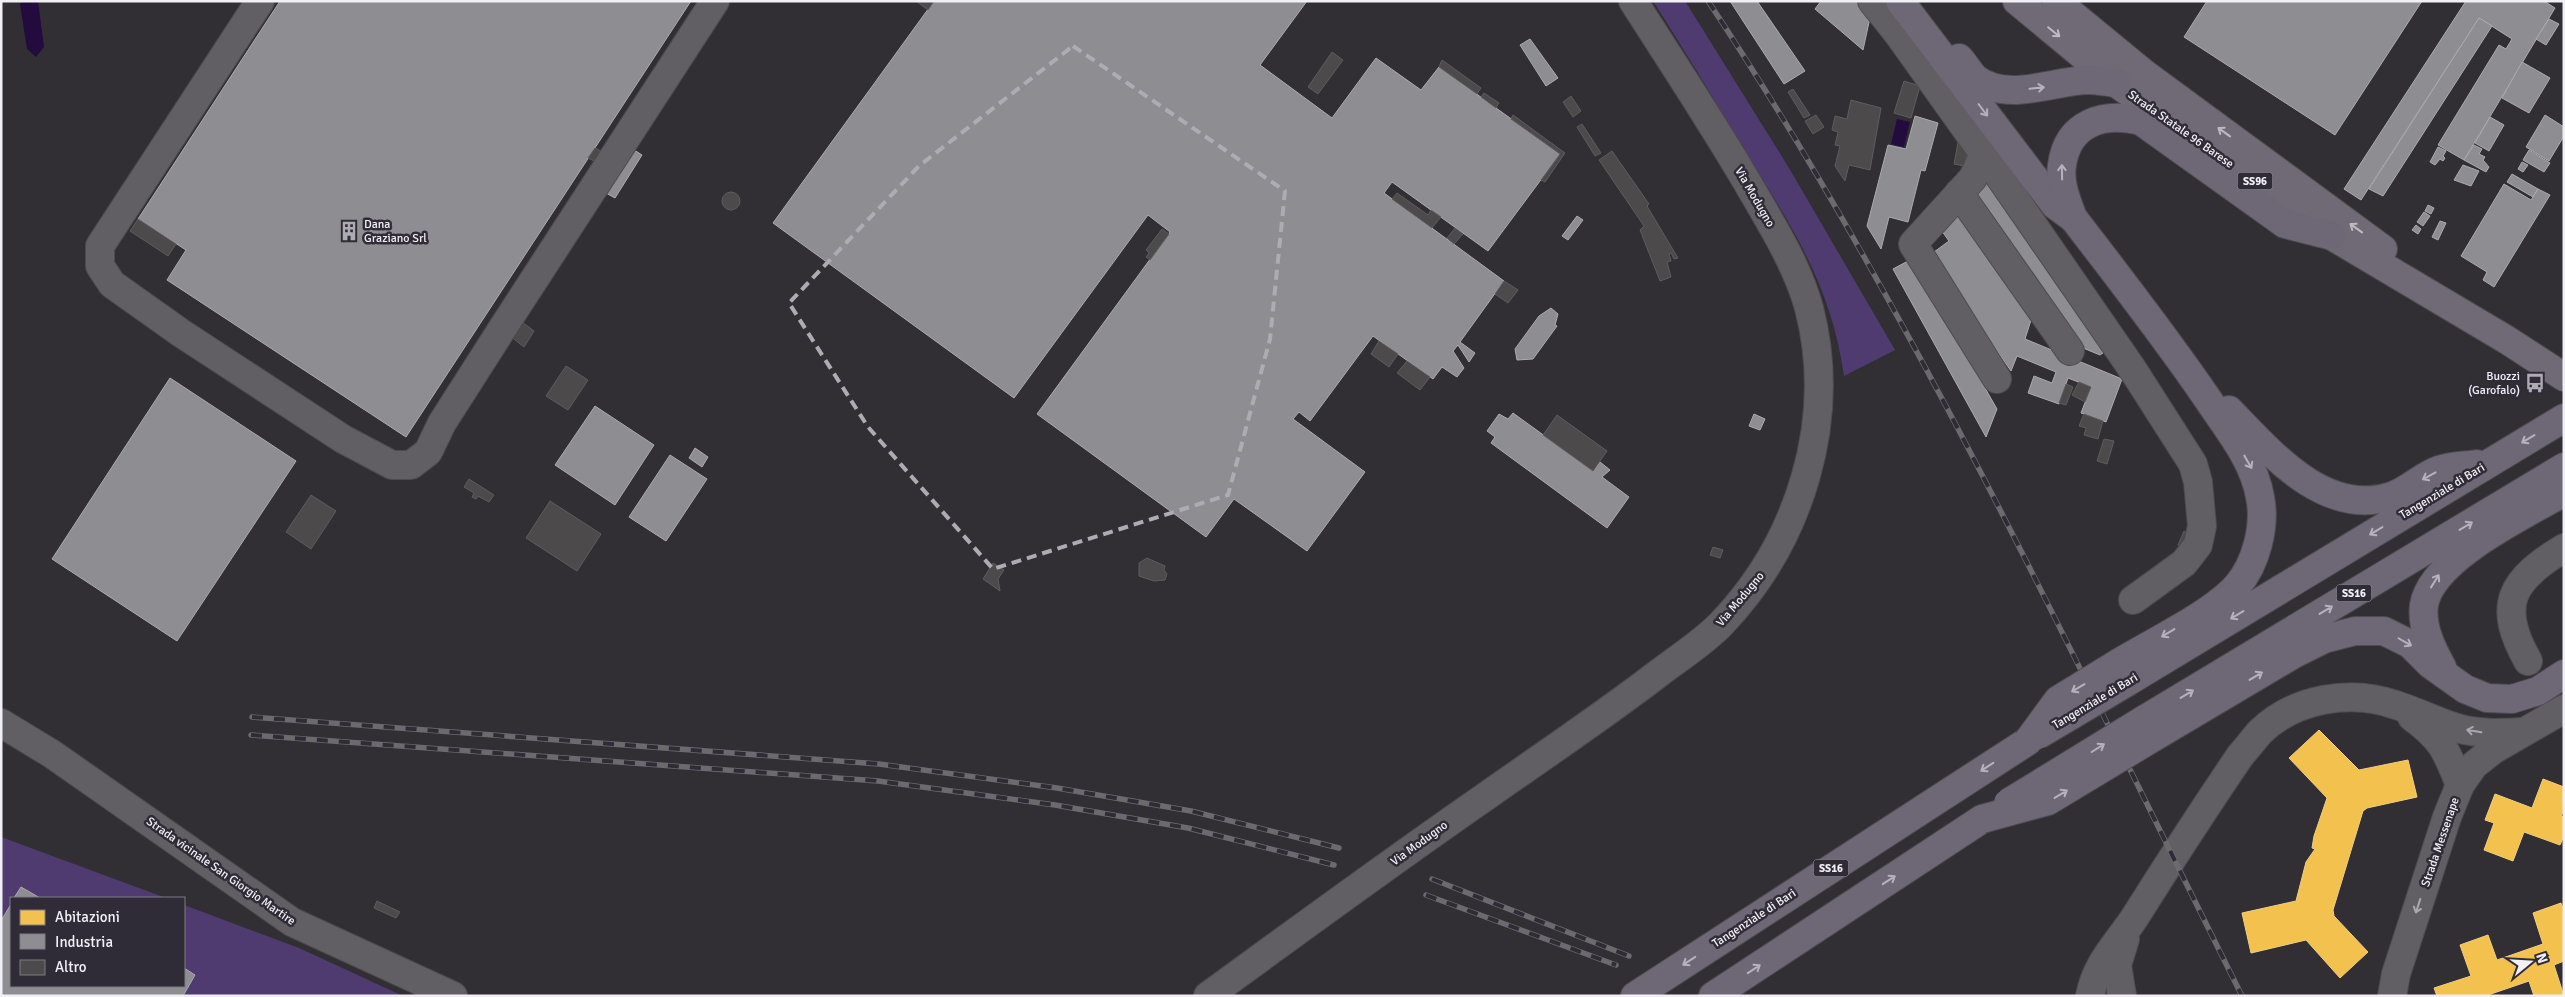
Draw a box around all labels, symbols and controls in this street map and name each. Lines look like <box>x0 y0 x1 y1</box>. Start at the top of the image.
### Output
one-way arrow <box>2048 27 2061 38</box>
one-way arrow <box>2029 83 2045 93</box>
street label: Strada Statale 96 Barese <box>2125 87 2237 172</box>
one-way arrow <box>1977 104 1988 117</box>
one-way arrow <box>2217 127 2231 137</box>
street label: Via Modugno <box>1731 165 1778 230</box>
one-way arrow <box>2058 165 2067 181</box>
road number: SS96 <box>2238 172 2272 190</box>
place label: Dana Graziano Srl <box>364 217 427 246</box>
building icon: Dana Graziano Srl <box>338 220 360 242</box>
one-way arrow <box>2349 223 2363 233</box>
place label: Buozzi (Garofalo) <box>2468 369 2520 398</box>
bus stop icon: Buozzi (Garofalo) <box>2524 372 2546 394</box>
one-way arrow <box>2522 435 2536 445</box>
one-way arrow <box>2243 455 2253 470</box>
street label: Tangenziale di Bari <box>2397 460 2488 523</box>
one-way arrow <box>2422 471 2436 481</box>
one-way arrow <box>2458 521 2472 531</box>
one-way arrow <box>2370 527 2384 537</box>
street label: Via Modugno <box>1713 569 1768 630</box>
one-way arrow <box>2430 574 2441 588</box>
road number: SS16 <box>2336 584 2372 602</box>
one-way arrow <box>2319 605 2333 615</box>
one-way arrow <box>2231 611 2245 621</box>
one-way arrow <box>2162 628 2176 638</box>
one-way arrow <box>2398 638 2412 648</box>
street label: Tangenziale di Bari <box>2050 670 2141 733</box>
one-way arrow <box>2249 671 2263 681</box>
one-way arrow <box>2072 683 2086 693</box>
one-way arrow <box>2179 688 2193 698</box>
one-way arrow <box>2466 726 2482 736</box>
one-way arrow <box>2090 743 2104 753</box>
one-way arrow <box>1980 762 1994 773</box>
one-way arrow <box>2053 788 2067 798</box>
street label: Strada Messenape <box>2418 796 2463 889</box>
street label: Strada vicinale San Giorgio Martire <box>143 814 298 929</box>
street label: Via Modugno <box>1388 818 1451 869</box>
road number: SS16 <box>1814 860 1848 876</box>
one-way arrow <box>1882 875 1896 885</box>
street label: Tangenziale di Bari <box>1710 886 1799 951</box>
legend <box>10 897 185 987</box>
one-way arrow <box>2413 898 2423 914</box>
text: Abitazioni <box>55 908 120 926</box>
text: Industria <box>55 933 113 951</box>
north arrow <box>2505 937 2555 987</box>
text: N <box>2532 951 2551 965</box>
one-way arrow <box>1682 955 1696 966</box>
text: Altro <box>55 958 87 976</box>
one-way arrow <box>1746 964 1760 974</box>

